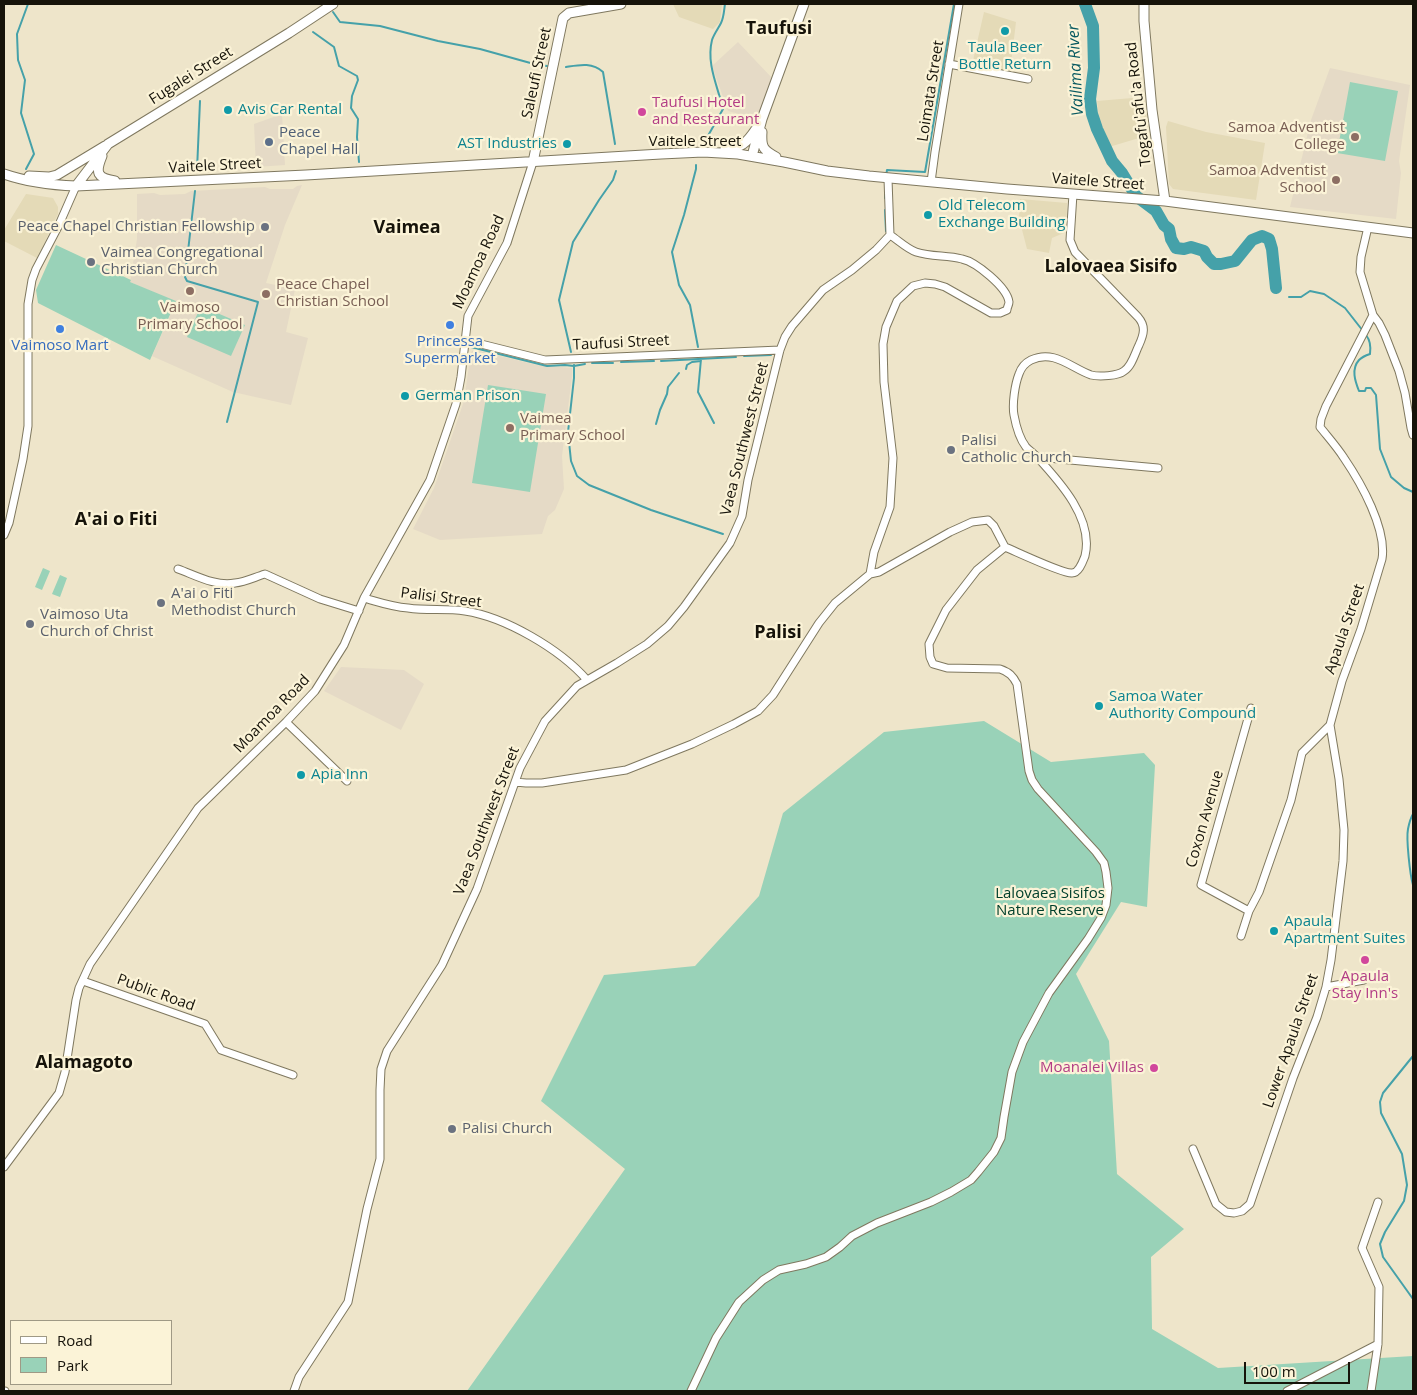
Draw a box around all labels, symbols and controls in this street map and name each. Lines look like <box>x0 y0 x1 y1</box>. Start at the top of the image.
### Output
district label: Taufusi <box>746 18 812 40</box>
water label: Vailima River <box>1064 24 1088 116</box>
marker: Taula Beer Bottle Return <box>999 25 1011 37</box>
street label: Saleufi Street <box>519 26 555 120</box>
street label: Loimata Street <box>914 39 948 143</box>
place label: Taula Beer Bottle Return <box>958 39 1052 74</box>
street label: Togafu'afu'a Road <box>1122 41 1156 167</box>
street label: Fugalei Street <box>146 43 236 109</box>
place label: Taufusi Hotel and Restaurant <box>652 94 759 129</box>
place label: Avis Car Rental <box>238 101 342 119</box>
marker: Avis Car Rental <box>222 104 234 116</box>
marker: Taufusi Hotel and Restaurant <box>636 106 648 118</box>
place label: Samoa Adventist College <box>1228 119 1345 154</box>
place label: Peace Chapel Hall <box>279 124 358 159</box>
marker: Samoa Adventist College <box>1349 131 1361 143</box>
street label: Vaitele Street <box>649 133 741 151</box>
place label: AST Industries <box>457 135 557 153</box>
marker: Peace Chapel Hall <box>263 136 275 148</box>
marker: AST Industries <box>561 138 573 150</box>
street label: Vaitele Street <box>168 155 262 177</box>
place label: Samoa Adventist School <box>1209 162 1326 197</box>
street label: Vaitele Street <box>1051 170 1145 194</box>
marker: Samoa Adventist School <box>1330 174 1342 186</box>
place label: Old Telecom Exchange Building <box>938 197 1065 232</box>
marker: Old Telecom Exchange Building <box>922 209 934 221</box>
street label: Moamoa Road <box>449 212 509 312</box>
district label: Vaimea <box>373 217 441 239</box>
place label: Peace Chapel Christian Fellowship <box>17 218 255 236</box>
marker: Peace Chapel Christian Fellowship <box>259 221 271 233</box>
place label: Vaimea Congregational Christian Church <box>101 244 263 279</box>
marker: Vaimea Congregational Christian Church <box>85 256 97 268</box>
district label: Lalovaea Sisifo <box>1045 256 1177 278</box>
place label: Peace Chapel Christian School <box>276 276 389 311</box>
marker: Vaimoso Primary School <box>184 285 196 297</box>
marker: Peace Chapel Christian School <box>260 288 272 300</box>
place label: Vaimoso Primary School <box>137 299 243 334</box>
marker: Princessa Supermarket <box>444 319 456 331</box>
marker: Vaimoso Mart <box>54 323 66 335</box>
street label: Taufusi Street <box>572 331 670 355</box>
place label: Princessa Supermarket <box>404 333 496 368</box>
place label: Vaimoso Mart <box>11 337 109 355</box>
street label: Vaea Southwest Street <box>717 361 773 517</box>
place label: German Prison <box>415 387 520 405</box>
marker: German Prison <box>399 390 411 402</box>
place label: Vaimea Primary School <box>520 410 625 445</box>
marker: Vaimea Primary School <box>504 422 516 434</box>
place label: Palisi Catholic Church <box>961 432 1071 467</box>
marker: Palisi Catholic Church <box>945 444 957 456</box>
district label: A'ai o Fiti <box>75 509 157 531</box>
street label: Apaula Street <box>1321 582 1369 676</box>
street label: Palisi Street <box>399 584 483 612</box>
place label: A'ai o Fiti Methodist Church <box>171 585 296 620</box>
marker: A'ai o Fiti Methodist Church <box>155 597 167 609</box>
place label: Vaimoso Uta Church of Christ <box>40 606 153 641</box>
marker: Vaimoso Uta Church of Christ <box>24 618 36 630</box>
district label: Palisi <box>754 622 802 644</box>
street label: Moamoa Road <box>230 671 314 757</box>
place label: Samoa Water Authority Compound <box>1109 688 1256 723</box>
marker: Samoa Water Authority Compound <box>1093 700 1105 712</box>
street label: Vaea Southwest Street <box>450 744 524 898</box>
place label: Apia Inn <box>311 766 368 784</box>
street label: Coxon Avenue <box>1182 768 1228 870</box>
marker: Apia Inn <box>295 769 307 781</box>
park label: Lalovaea Sisifos Nature Reserve <box>995 885 1105 920</box>
place label: Apaula Apartment Suites <box>1284 913 1405 948</box>
marker: Apaula Apartment Suites <box>1268 925 1280 937</box>
marker: Apaula Stay Inn's <box>1359 954 1371 966</box>
place label: Apaula Stay Inn's <box>1332 968 1398 1003</box>
street label: Public Road <box>114 971 198 1015</box>
street label: Lower Apaula Street <box>1260 971 1322 1111</box>
district label: Alamagoto <box>35 1052 133 1074</box>
place label: Moanalei Villas <box>1040 1059 1144 1077</box>
marker: Moanalei Villas <box>1148 1062 1160 1074</box>
place label: Palisi Church <box>462 1120 552 1138</box>
marker: Palisi Church <box>446 1123 458 1135</box>
legend <box>10 1320 172 1385</box>
text: Road <box>57 1330 93 1350</box>
scale bar <box>1247 1352 1353 1384</box>
text: Park <box>57 1355 88 1375</box>
text: 100 m <box>1252 1361 1296 1381</box>

